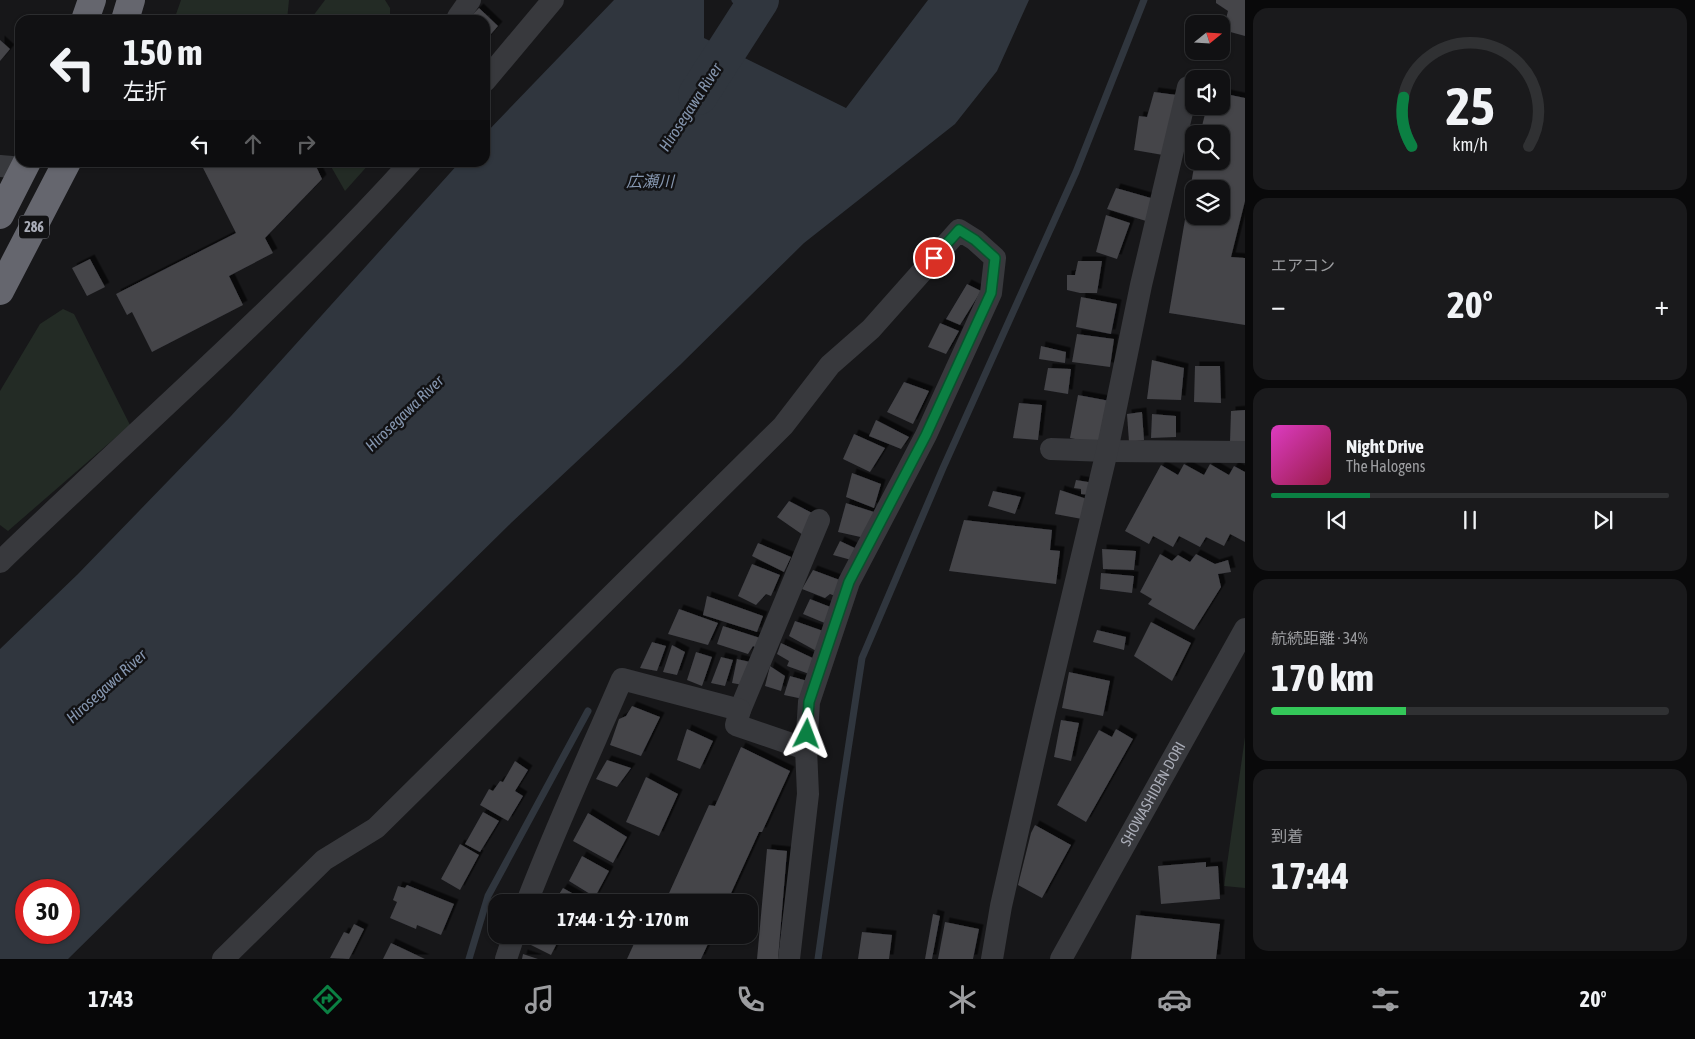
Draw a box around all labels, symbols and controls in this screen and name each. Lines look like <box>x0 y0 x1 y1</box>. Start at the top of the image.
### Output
north arrow <box>1185 15 1230 60</box>
map controls <box>1185 15 1230 225</box>
text: 150 m <box>123 32 202 72</box>
icon: left <box>40 35 105 100</box>
water label: Hirosegawa River <box>655 59 727 155</box>
button: sound <box>1185 70 1230 115</box>
text: 25 <box>1446 76 1494 136</box>
text: 左折 <box>123 78 167 104</box>
button: search <box>1185 125 1230 170</box>
icon: left <box>186 130 214 158</box>
icon: ahead <box>239 130 267 158</box>
icon: right <box>292 130 320 158</box>
text: km/h <box>1452 134 1488 155</box>
water label: 広瀬川 <box>626 172 676 190</box>
button: layers <box>1185 180 1230 225</box>
road number: 286 <box>19 216 49 238</box>
pin <box>913 237 955 279</box>
icon: arrive <box>920 244 948 272</box>
text: エアコン <box>1271 256 1335 274</box>
text: 20° <box>1447 283 1493 326</box>
text: − <box>1271 289 1286 321</box>
text: + <box>1654 289 1669 321</box>
water label: Hirosegawa River <box>361 371 448 455</box>
text: Night Drive <box>1346 435 1424 457</box>
text: The Halogens <box>1346 457 1426 475</box>
icon: previous <box>1323 506 1351 534</box>
icon: pause <box>1456 506 1484 534</box>
icon: next <box>1589 506 1617 534</box>
text: 航続距離 · 34% <box>1271 629 1368 647</box>
water label: Hirosegawa River <box>62 645 151 727</box>
text: 170 km <box>1271 656 1374 699</box>
position arrow <box>780 707 832 759</box>
street label: SHOWASHIDEN-DORI <box>1117 739 1188 849</box>
text: 到着 <box>1271 827 1303 845</box>
text: 17:44 <box>1271 854 1349 897</box>
speed limit sign: 30 <box>15 879 80 944</box>
text: 17:44 · 1 分 · 170 m <box>557 908 689 930</box>
icon: directions <box>310 982 345 1017</box>
icon: music <box>522 982 557 1017</box>
icon: phone <box>733 982 768 1017</box>
icon: climate <box>945 982 980 1017</box>
icon: car <box>1157 982 1192 1017</box>
icon: filters <box>1368 982 1403 1017</box>
text: 17:43 <box>88 986 134 1012</box>
text: 20° <box>1580 986 1607 1012</box>

